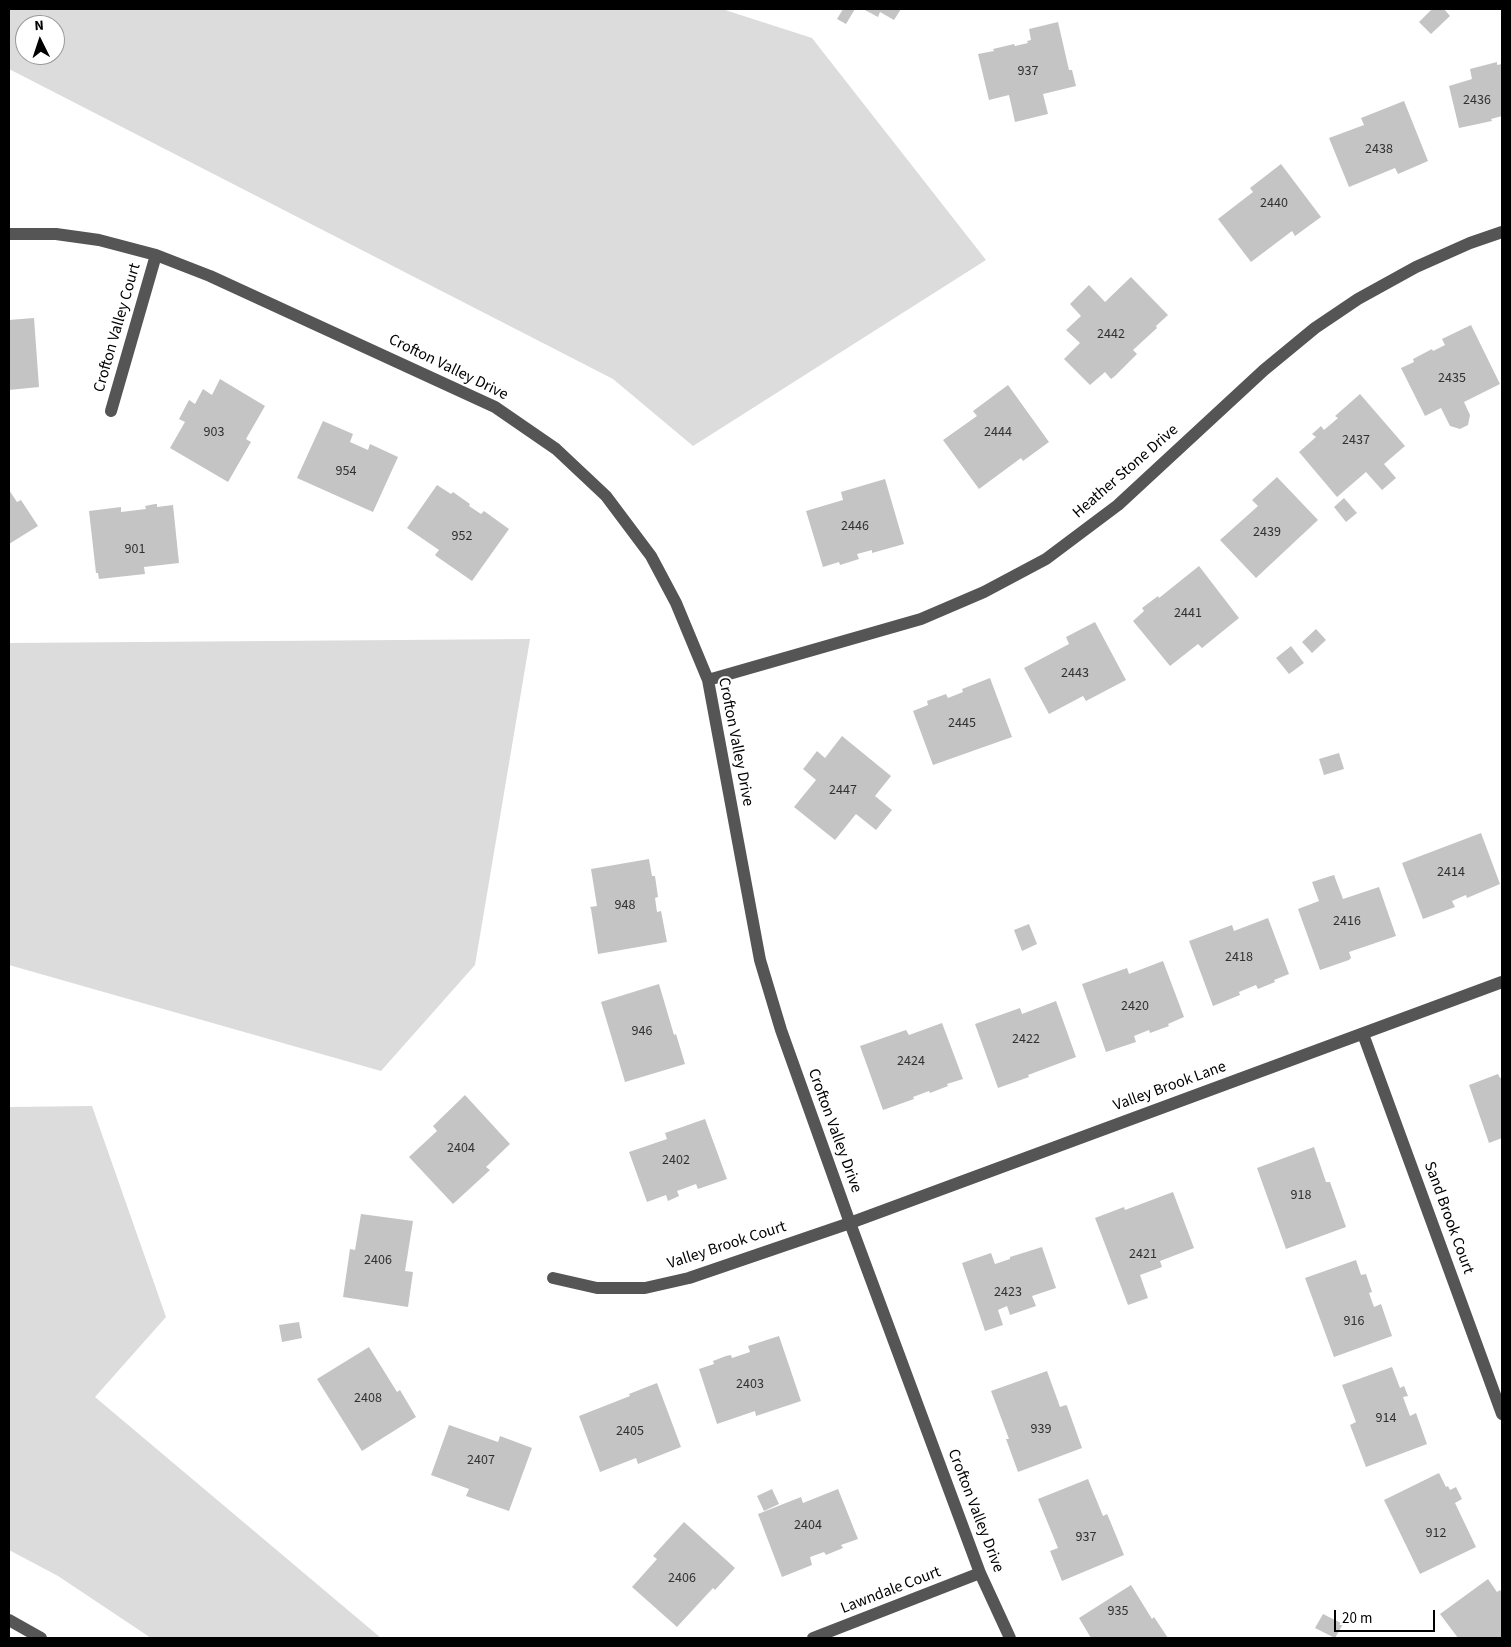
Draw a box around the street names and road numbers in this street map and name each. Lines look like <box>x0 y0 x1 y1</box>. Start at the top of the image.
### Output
street label: Crofton Valley Court <box>90 261 146 395</box>
street label: Crofton Valley Drive <box>385 331 511 405</box>
street label: Heather Stone Drive <box>1069 421 1183 523</box>
street label: Crofton Valley Drive <box>713 676 757 808</box>
street label: Valley Brook Lane <box>1111 1058 1229 1116</box>
street label: Crofton Valley Drive <box>803 1066 865 1196</box>
street label: Sand Brook Court <box>1419 1159 1477 1277</box>
street label: Valley Brook Court <box>665 1218 789 1274</box>
street label: Crofton Valley Drive <box>943 1447 1007 1575</box>
street label: Lawndale Court <box>838 1563 944 1619</box>

